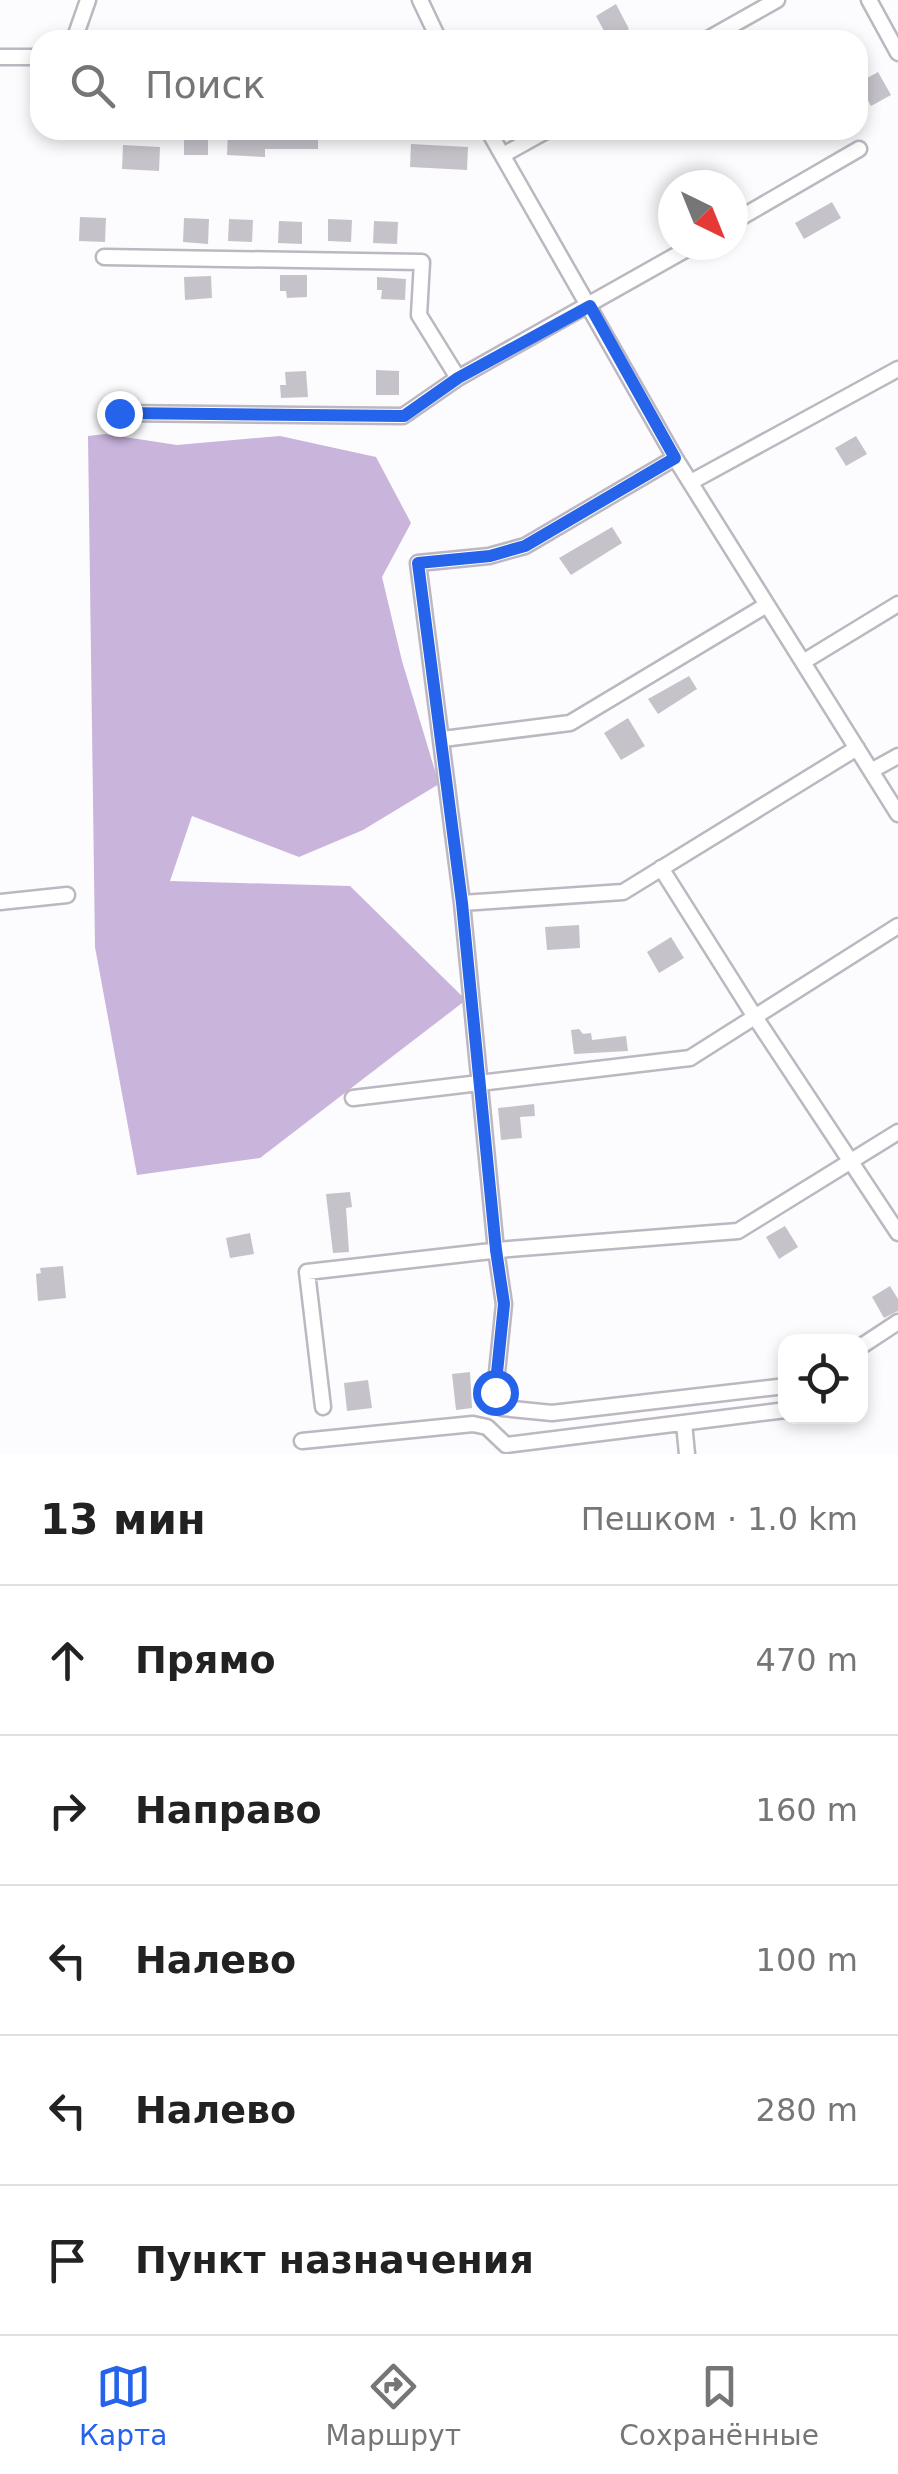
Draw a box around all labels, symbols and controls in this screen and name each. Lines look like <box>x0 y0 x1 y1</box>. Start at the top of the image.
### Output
search box <box>30 30 868 140</box>
icon: search <box>65 58 120 113</box>
text: Поиск <box>145 63 265 107</box>
north arrow <box>658 170 748 260</box>
route end <box>97 391 143 437</box>
map controls <box>778 1334 868 1424</box>
button: locate <box>778 1334 868 1424</box>
route start <box>473 1370 519 1416</box>
text: 13 мин <box>40 1495 206 1544</box>
text: Пешком · 1.0 km <box>581 1500 858 1538</box>
icon: ahead <box>40 1633 95 1688</box>
text: Прямо <box>135 1638 276 1682</box>
text: 470 m <box>756 1641 858 1679</box>
icon: right <box>40 1783 95 1838</box>
text: Направо <box>135 1788 322 1832</box>
text: 160 m <box>756 1791 858 1829</box>
icon: left <box>40 1933 95 1988</box>
text: Налево <box>135 1938 296 1982</box>
text: 100 m <box>756 1941 858 1979</box>
icon: left <box>40 2083 95 2138</box>
text: Налево <box>135 2088 296 2132</box>
text: 280 m <box>756 2091 858 2129</box>
icon: arrive <box>40 2233 95 2288</box>
text: Пункт назначения <box>135 2238 534 2282</box>
tab: Карта <box>79 2359 167 2452</box>
tab: Маршрут <box>326 2359 461 2452</box>
tab: Сохранённые <box>619 2359 819 2452</box>

